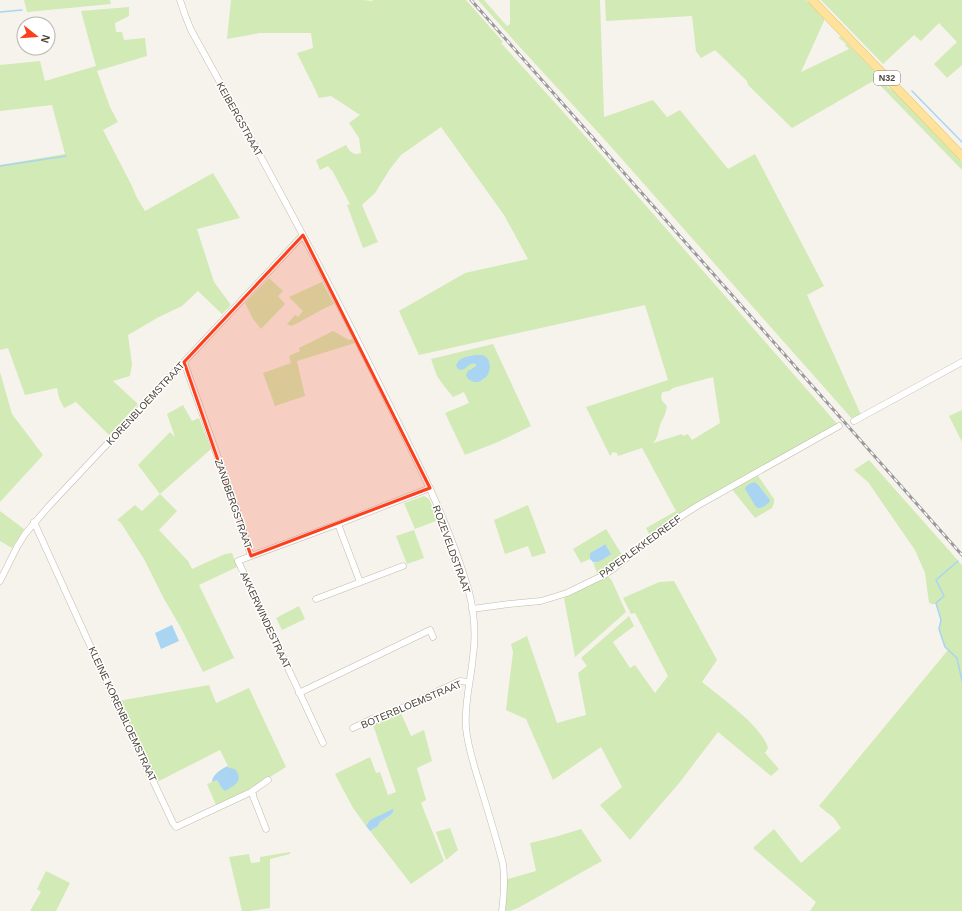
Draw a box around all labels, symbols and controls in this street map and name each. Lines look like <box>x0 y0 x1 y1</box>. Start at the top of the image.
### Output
north arrow <box>16 16 56 56</box>
text: N <box>39 33 52 45</box>
road number: N32 <box>874 71 900 85</box>
street label: KEIBERGSTRAAT <box>215 80 265 158</box>
street label: KORENBLOEMSTRAAT <box>104 360 187 447</box>
street label: ZANDBERGSTRAAT <box>213 458 254 551</box>
street label: ROZEVELDSTRAAT <box>431 504 473 595</box>
street label: PAPEPLEKKEDREEF <box>597 513 683 580</box>
street label: AKKERWINDESTRAAT <box>238 570 293 670</box>
street label: KLEINE KORENBLOEMSTRAAT <box>86 645 159 783</box>
street label: BOTERBLOEMSTRAAT <box>359 678 463 731</box>

